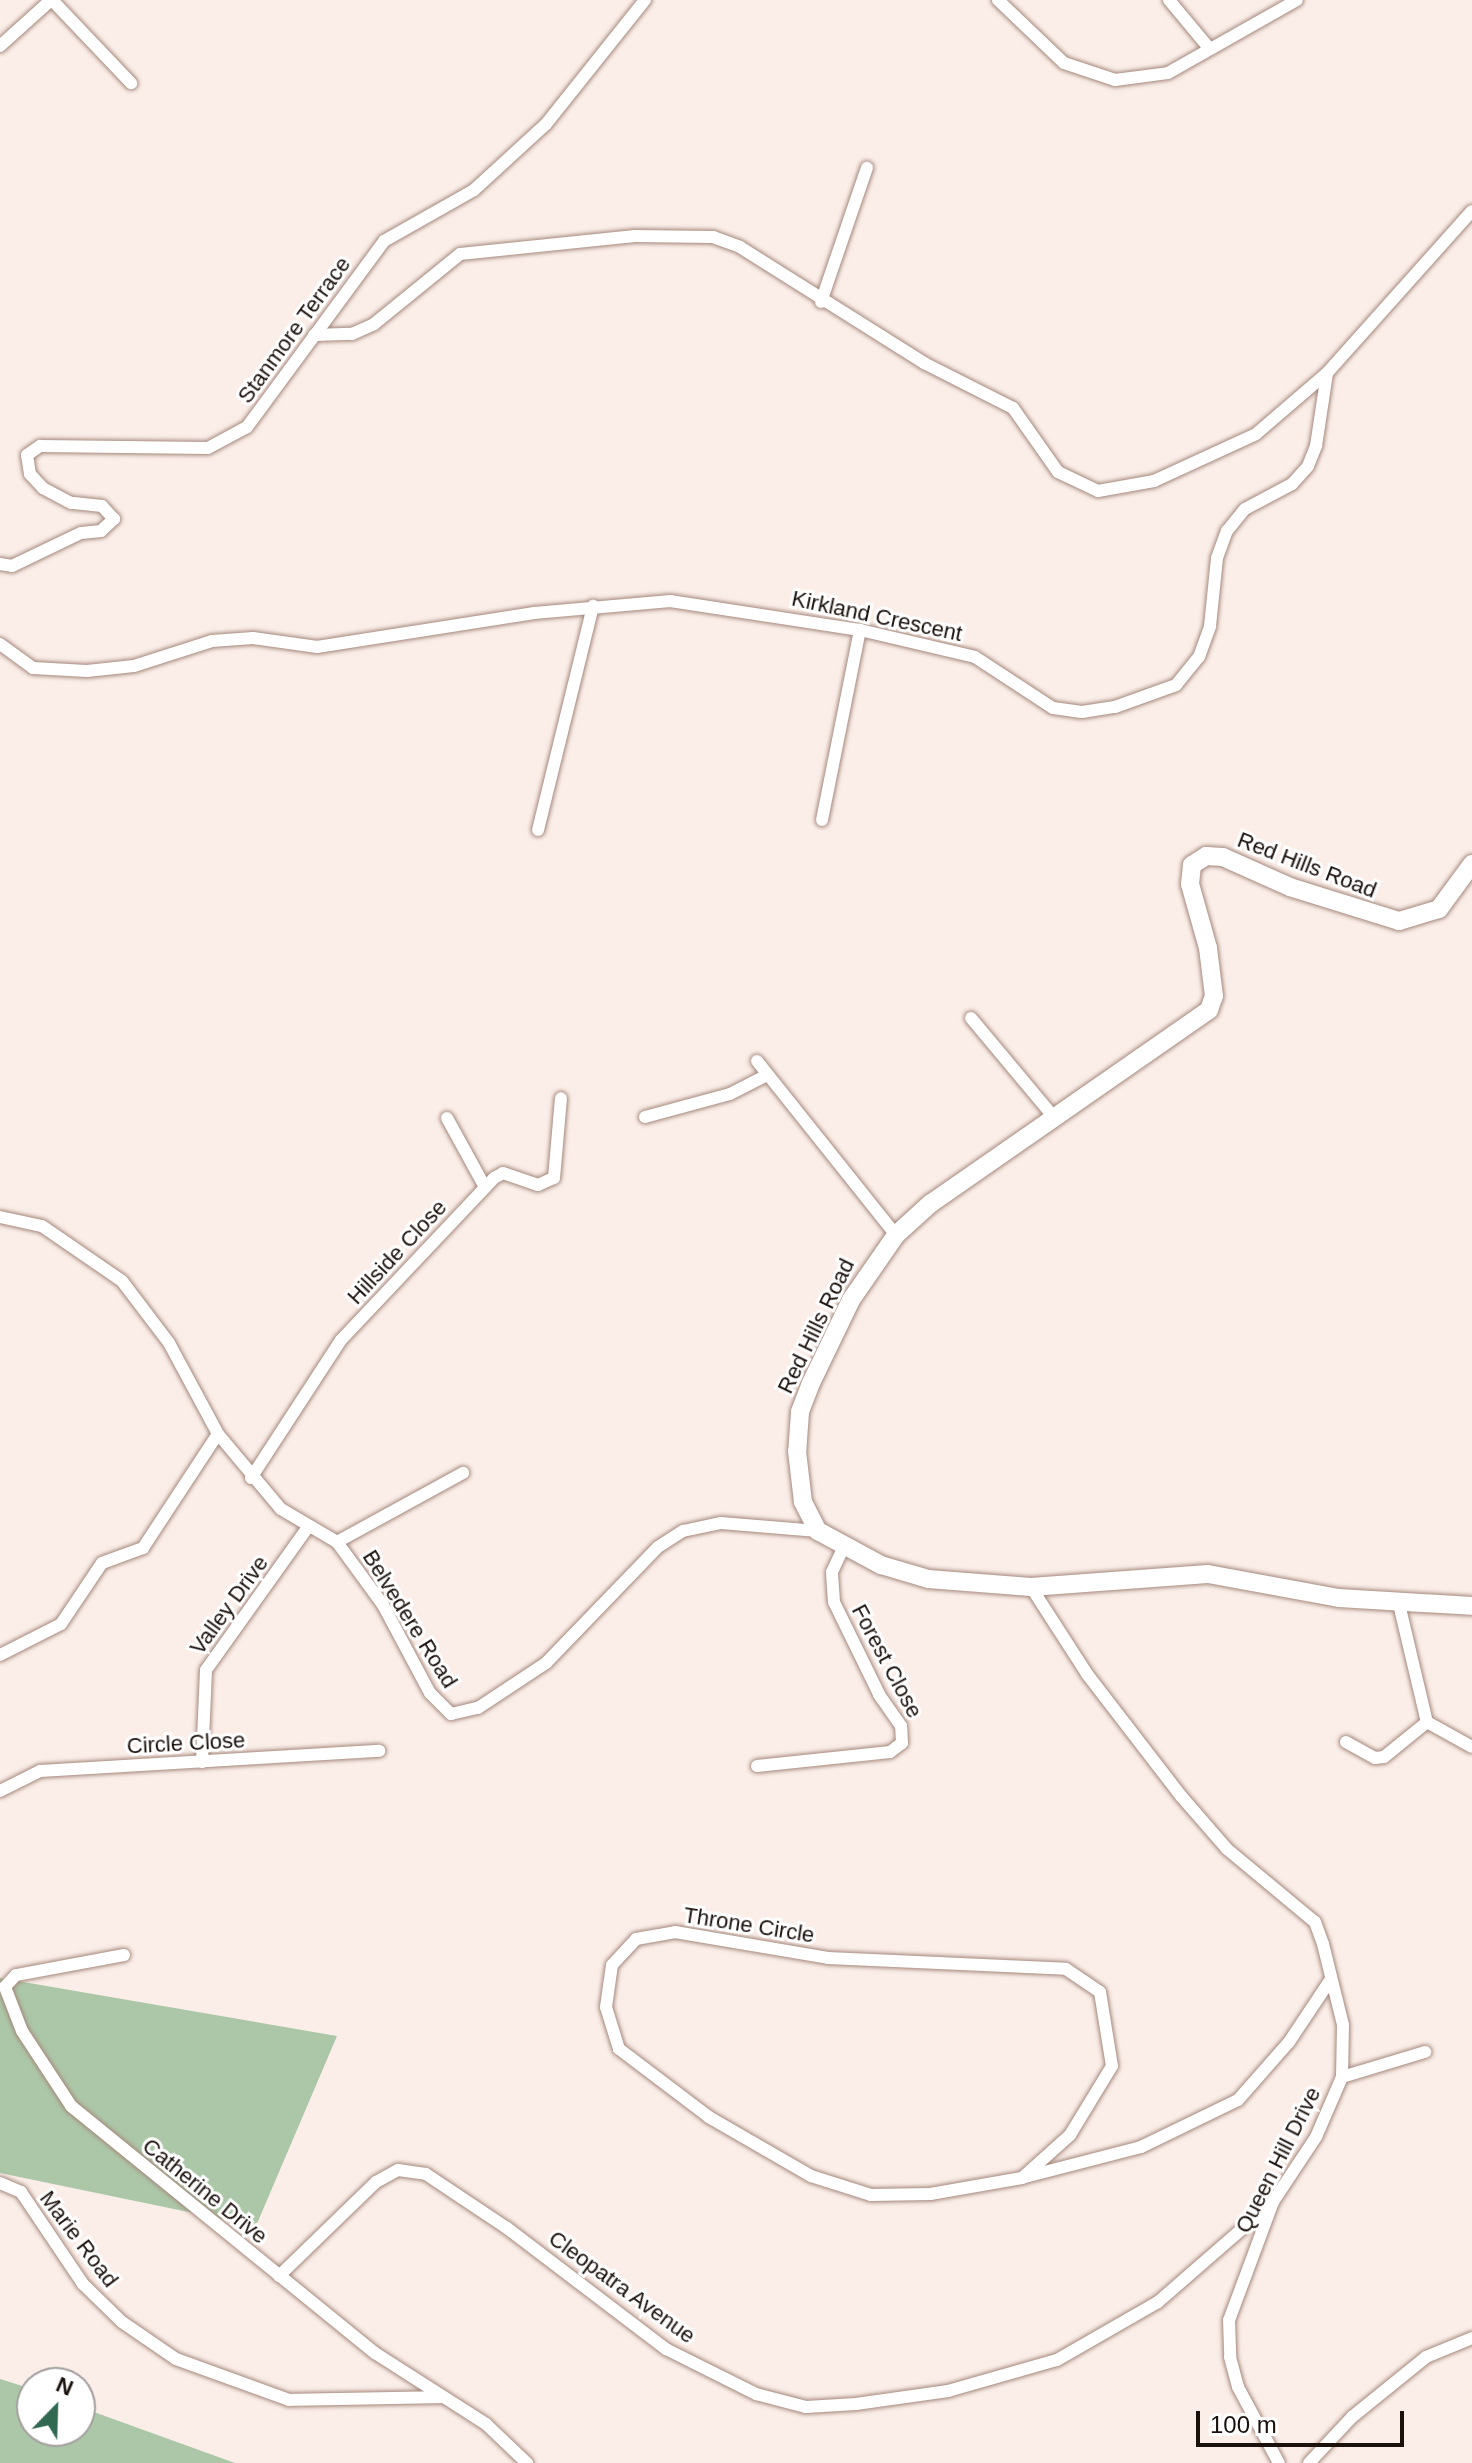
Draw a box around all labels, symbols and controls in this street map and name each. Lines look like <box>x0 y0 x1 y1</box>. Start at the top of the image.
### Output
street label: Stanmore Terrace <box>232 252 356 408</box>
street label: Kirkland Crescent <box>789 585 965 647</box>
street label: Red Hills Road <box>1234 826 1380 904</box>
street label: Hillside Close <box>342 1194 452 1310</box>
street label: Red Hills Road <box>772 1254 860 1398</box>
street label: Belvedere Road <box>357 1545 463 1693</box>
street label: Valley Drive <box>184 1550 274 1660</box>
street label: Forest Close <box>846 1600 928 1722</box>
street label: Circle Close <box>126 1727 246 1759</box>
street label: Throne Circle <box>682 1902 816 1948</box>
street label: Queen Hill Drive <box>1230 2083 1326 2237</box>
street label: Catherine Drive <box>137 2133 273 2249</box>
street label: Marie Road <box>34 2186 124 2292</box>
street label: Cleopatra Avenue <box>543 2225 701 2349</box>
north arrow <box>16 2367 96 2447</box>
text: N <box>53 2372 77 2401</box>
scale bar <box>1200 2395 1408 2445</box>
text: 100 m <box>1210 2411 1277 2438</box>

